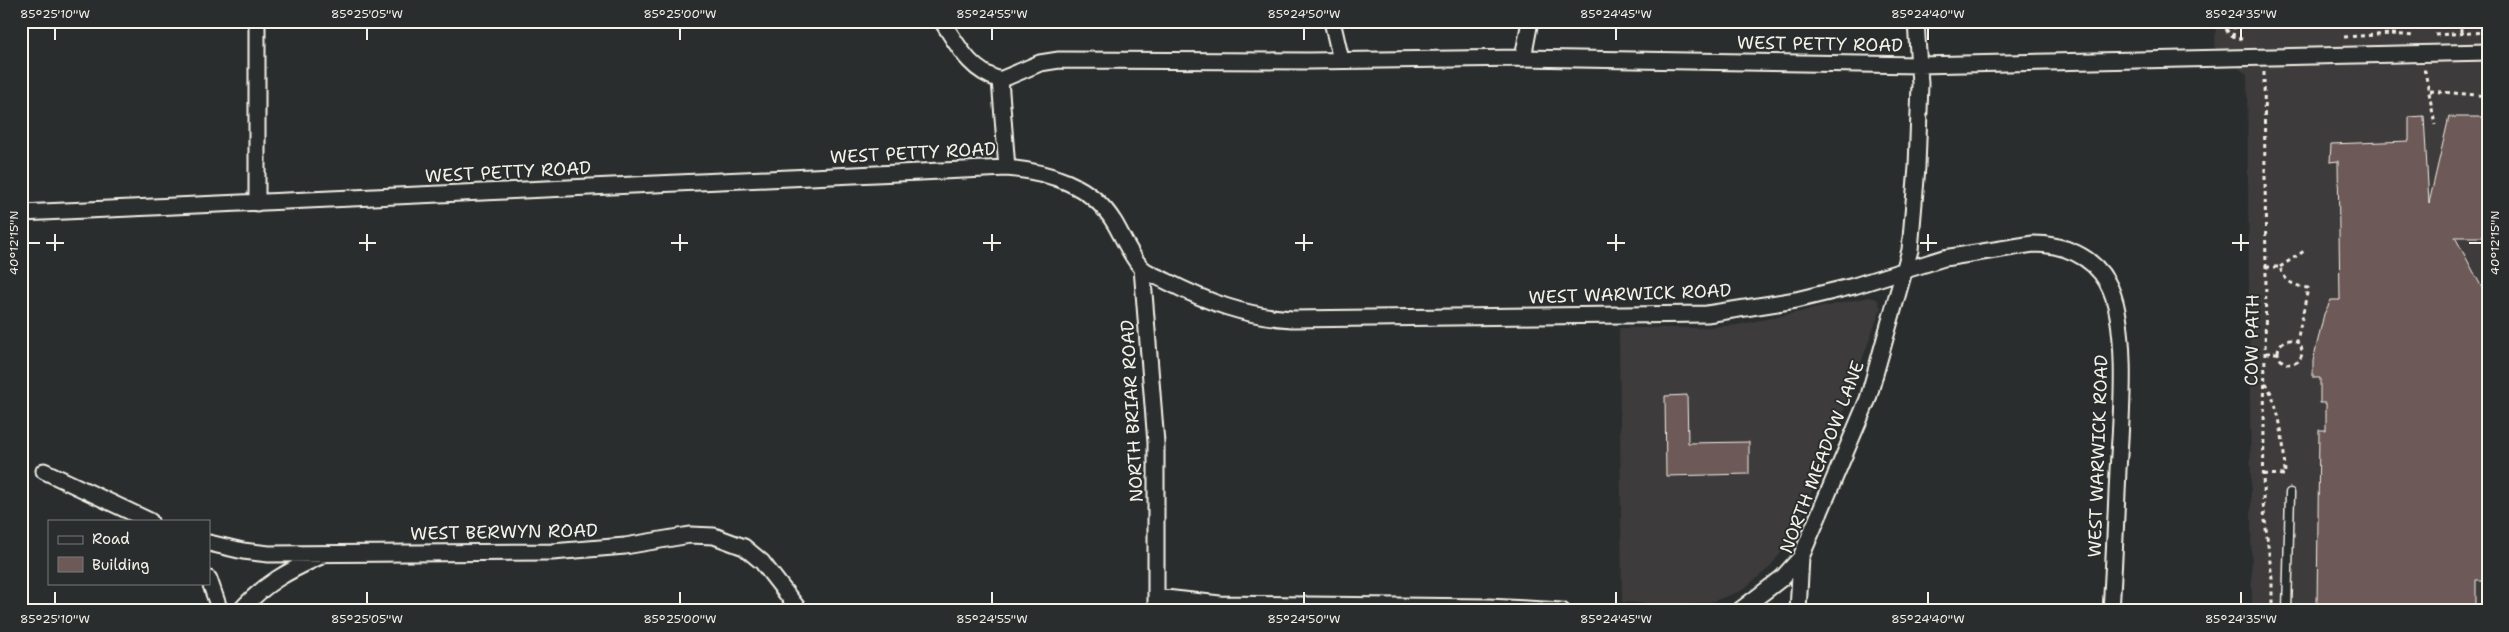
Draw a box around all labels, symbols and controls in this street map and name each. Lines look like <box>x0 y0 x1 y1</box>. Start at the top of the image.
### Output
text: 85°25'10"W <box>20 6 90 22</box>
text: 85°25'05"W <box>331 6 403 22</box>
text: 85°25'00"W <box>643 6 717 22</box>
text: 85°24'55"W <box>956 6 1028 22</box>
text: 85°24'50"W <box>1268 6 1340 22</box>
text: 85°24'45"W <box>1580 6 1652 22</box>
text: 85°24'40"W <box>1891 6 1965 22</box>
text: 85°24'35"W <box>2205 6 2277 22</box>
street label: WEST PETTY ROAD <box>1737 31 1903 57</box>
street label: WEST PETTY ROAD <box>829 137 997 169</box>
street label: WEST PETTY ROAD <box>424 156 592 188</box>
text: 40°12'15"N <box>6 211 22 275</box>
text: 40°12'15"N <box>2487 211 2503 275</box>
street label: WEST WARWICK ROAD <box>1528 278 1732 310</box>
street label: COW PATH <box>2239 294 2265 386</box>
street label: NORTH BRIAR ROAD <box>1115 319 1149 503</box>
street label: WEST WARWICK ROAD <box>2082 354 2114 558</box>
street label: NORTH MEADOW LANE <box>1774 357 1870 557</box>
street label: WEST BERWYN ROAD <box>410 518 598 546</box>
legend <box>48 520 210 584</box>
text: Road <box>92 529 130 549</box>
text: Building <box>92 555 149 575</box>
text: 85°25'10"W <box>20 611 90 627</box>
text: 85°25'05"W <box>331 611 403 627</box>
text: 85°25'00"W <box>643 611 717 627</box>
text: 85°24'55"W <box>956 611 1028 627</box>
text: 85°24'50"W <box>1268 611 1340 627</box>
text: 85°24'45"W <box>1580 611 1652 627</box>
text: 85°24'40"W <box>1891 611 1965 627</box>
text: 85°24'35"W <box>2205 611 2277 627</box>

